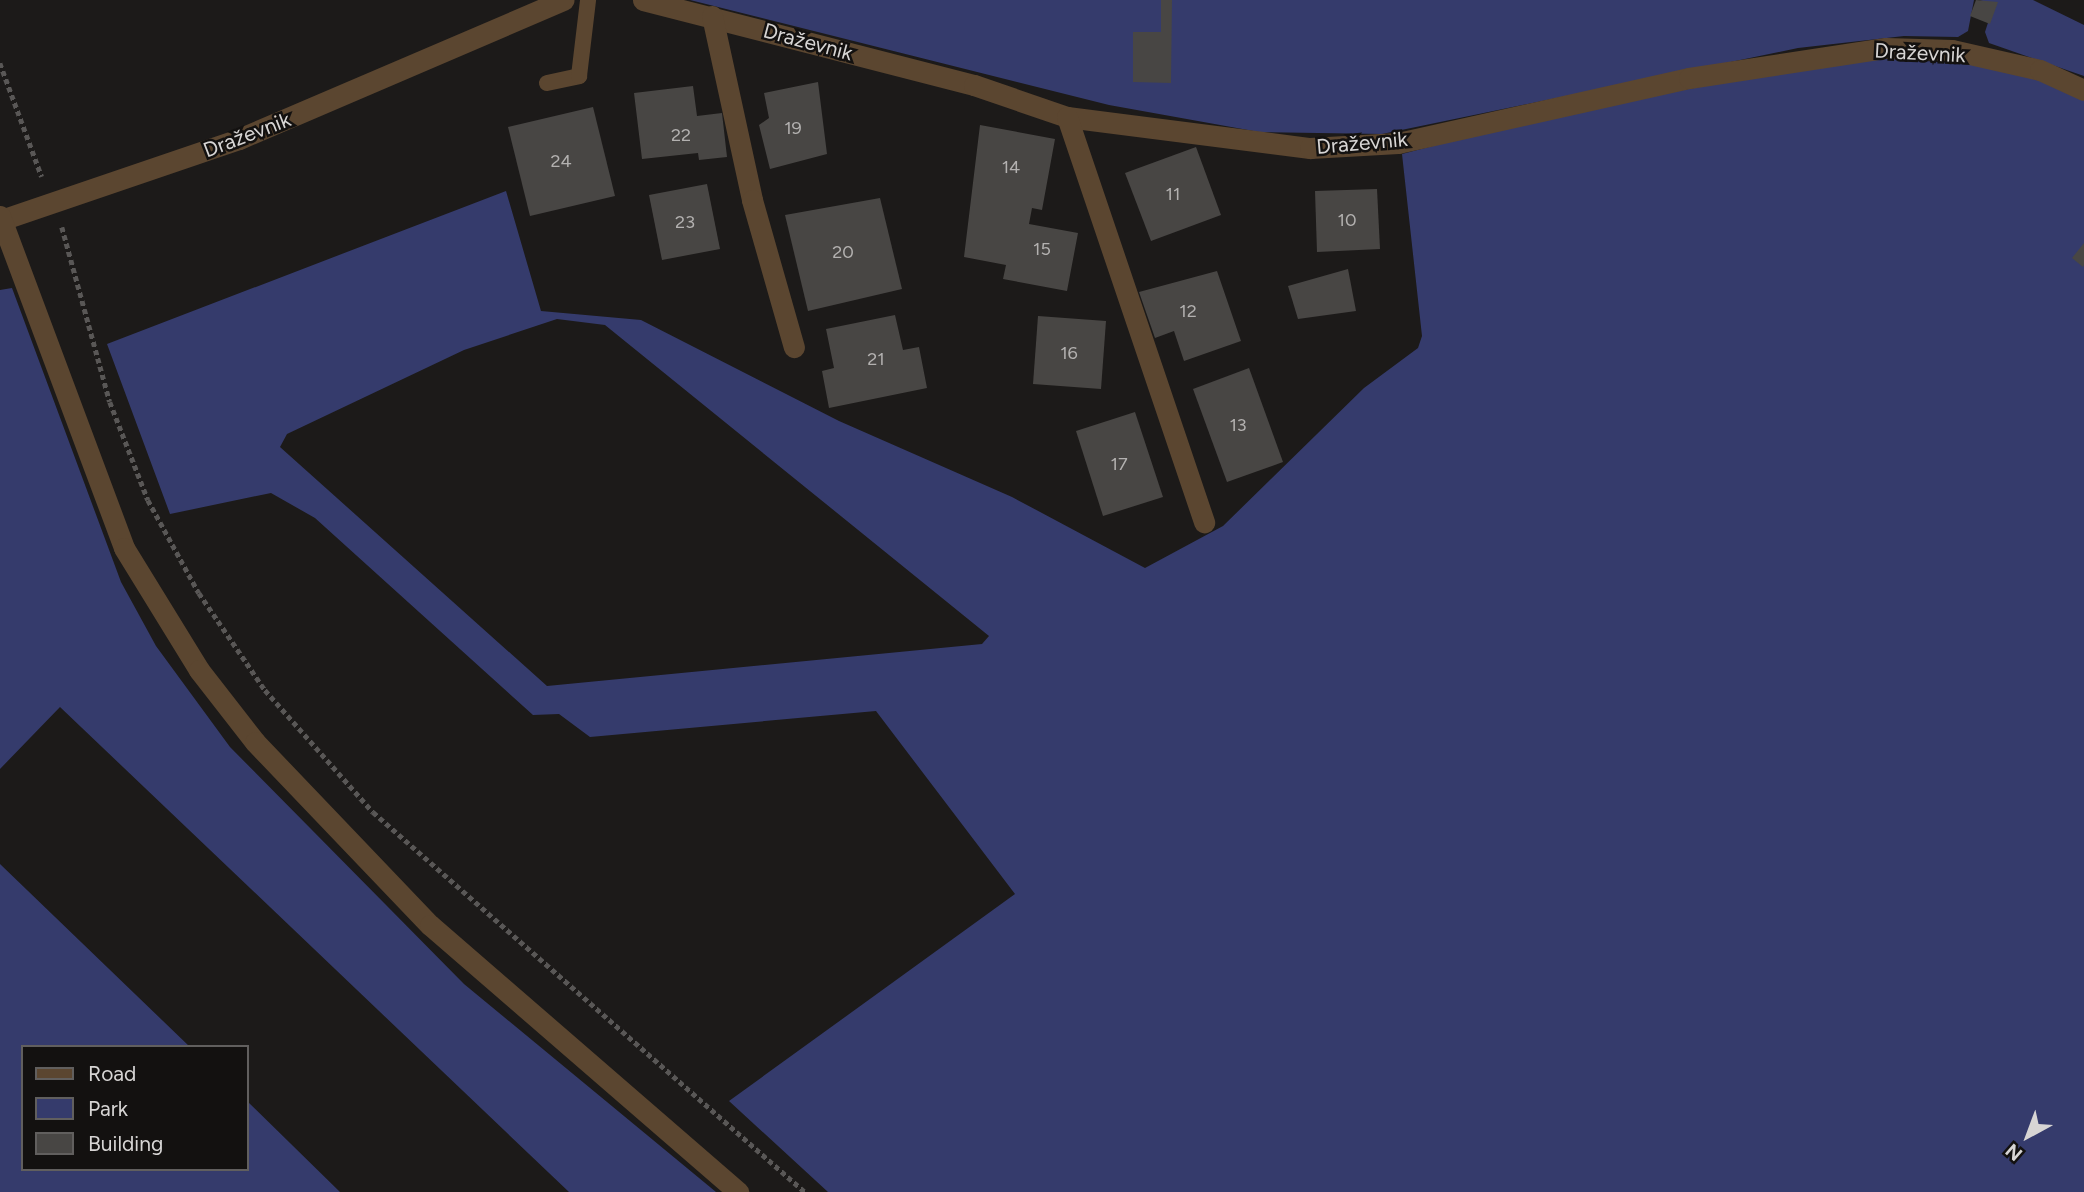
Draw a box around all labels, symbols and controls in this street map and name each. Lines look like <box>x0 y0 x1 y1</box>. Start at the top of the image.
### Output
street label: Draževnik <box>761 18 855 66</box>
street label: Draževnik <box>1874 38 1966 68</box>
street label: Draževnik <box>200 107 294 163</box>
house number: 19 <box>784 117 802 139</box>
house number: 22 <box>671 124 691 146</box>
street label: Draževnik <box>1315 126 1409 160</box>
house number: 24 <box>550 150 572 172</box>
house number: 14 <box>1002 156 1020 178</box>
house number: 11 <box>1166 183 1180 205</box>
house number: 10 <box>1338 209 1356 231</box>
house number: 23 <box>675 211 695 233</box>
house number: 15 <box>1033 238 1051 260</box>
house number: 20 <box>832 241 854 263</box>
house number: 12 <box>1179 300 1197 322</box>
house number: 16 <box>1060 342 1078 364</box>
house number: 21 <box>867 348 885 370</box>
house number: 13 <box>1229 414 1247 436</box>
house number: 17 <box>1110 453 1128 475</box>
legend <box>21 1045 248 1171</box>
text: Road <box>88 1061 136 1086</box>
text: Park <box>88 1096 128 1121</box>
north arrow <box>1993 1101 2063 1171</box>
text: Building <box>88 1131 163 1156</box>
text: N <box>2001 1139 2027 1166</box>

